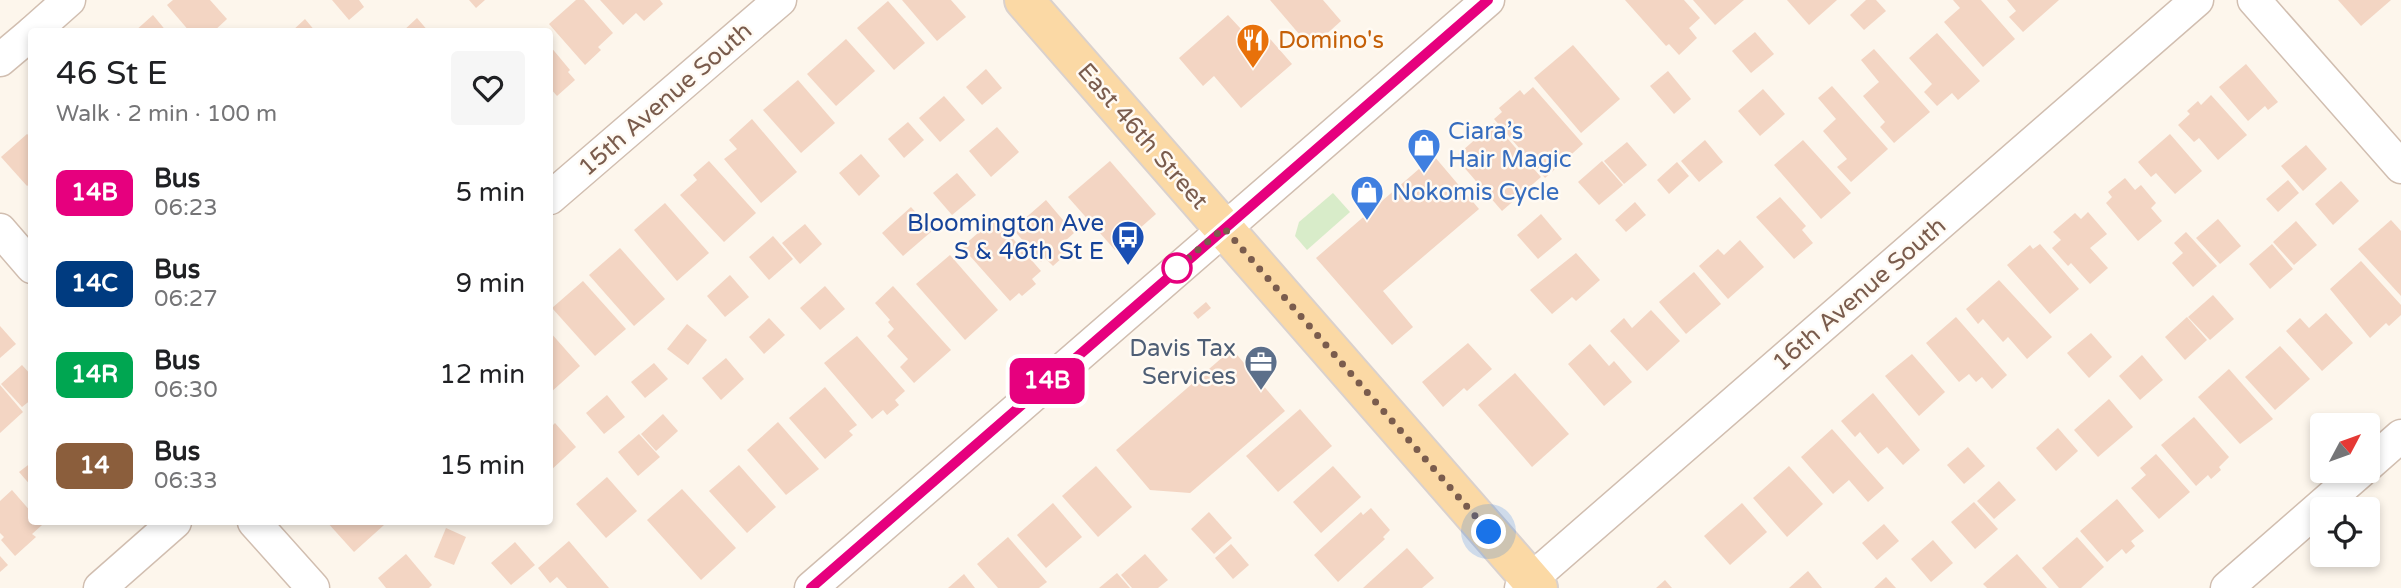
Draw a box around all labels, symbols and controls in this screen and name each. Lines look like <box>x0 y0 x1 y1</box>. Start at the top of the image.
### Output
street label: 15th Avenue South <box>573 16 758 183</box>
restaurant icon: Domino's <box>1234 21 1272 70</box>
place label: Domino's <box>1278 26 1384 55</box>
button: heart <box>451 51 525 125</box>
text: 46 St E <box>56 54 168 93</box>
street label: East 46th Street <box>1071 57 1214 215</box>
text: Walk · 2 min · 100 m <box>56 100 277 128</box>
place label: Ciara’s Hair Magic <box>1448 117 1572 174</box>
shop icon: Ciara’s Hair Magic <box>1405 126 1443 175</box>
text: Bus <box>154 163 200 194</box>
shop icon: Nokomis Cycle <box>1348 173 1386 222</box>
text: 5 min <box>456 177 525 208</box>
text: 14B <box>71 178 118 207</box>
place label: Nokomis Cycle <box>1392 178 1559 207</box>
text: 06:23 <box>154 194 218 222</box>
place label: Bloomington Ave S & 46th St E <box>907 209 1104 266</box>
street label: 16th Avenue South <box>1767 211 1952 378</box>
bus stop icon: Bloomington Ave S & 46th St E <box>1109 218 1147 267</box>
unlabelled marker <box>1162 253 1192 283</box>
text: Bus <box>154 254 200 285</box>
text: 9 min <box>456 268 525 299</box>
text: 14C <box>71 269 118 298</box>
text: 06:27 <box>154 285 218 313</box>
place label: Davis Tax Services <box>1129 334 1236 391</box>
office icon: Davis Tax Services <box>1242 343 1280 392</box>
text: Bus <box>154 345 200 376</box>
line badge: 14B <box>1007 358 1087 404</box>
text: 12 min <box>439 359 525 390</box>
text: 14R <box>71 360 118 389</box>
text: 14B <box>1024 366 1070 395</box>
text: 06:30 <box>154 376 218 404</box>
north arrow <box>2310 413 2380 483</box>
map controls <box>2310 413 2380 567</box>
text: Bus <box>154 436 200 467</box>
text: 15 min <box>439 450 525 481</box>
text: 14 <box>79 451 110 480</box>
text: 06:33 <box>154 467 218 495</box>
button: locate <box>2310 497 2380 567</box>
your location <box>1471 514 1506 549</box>

